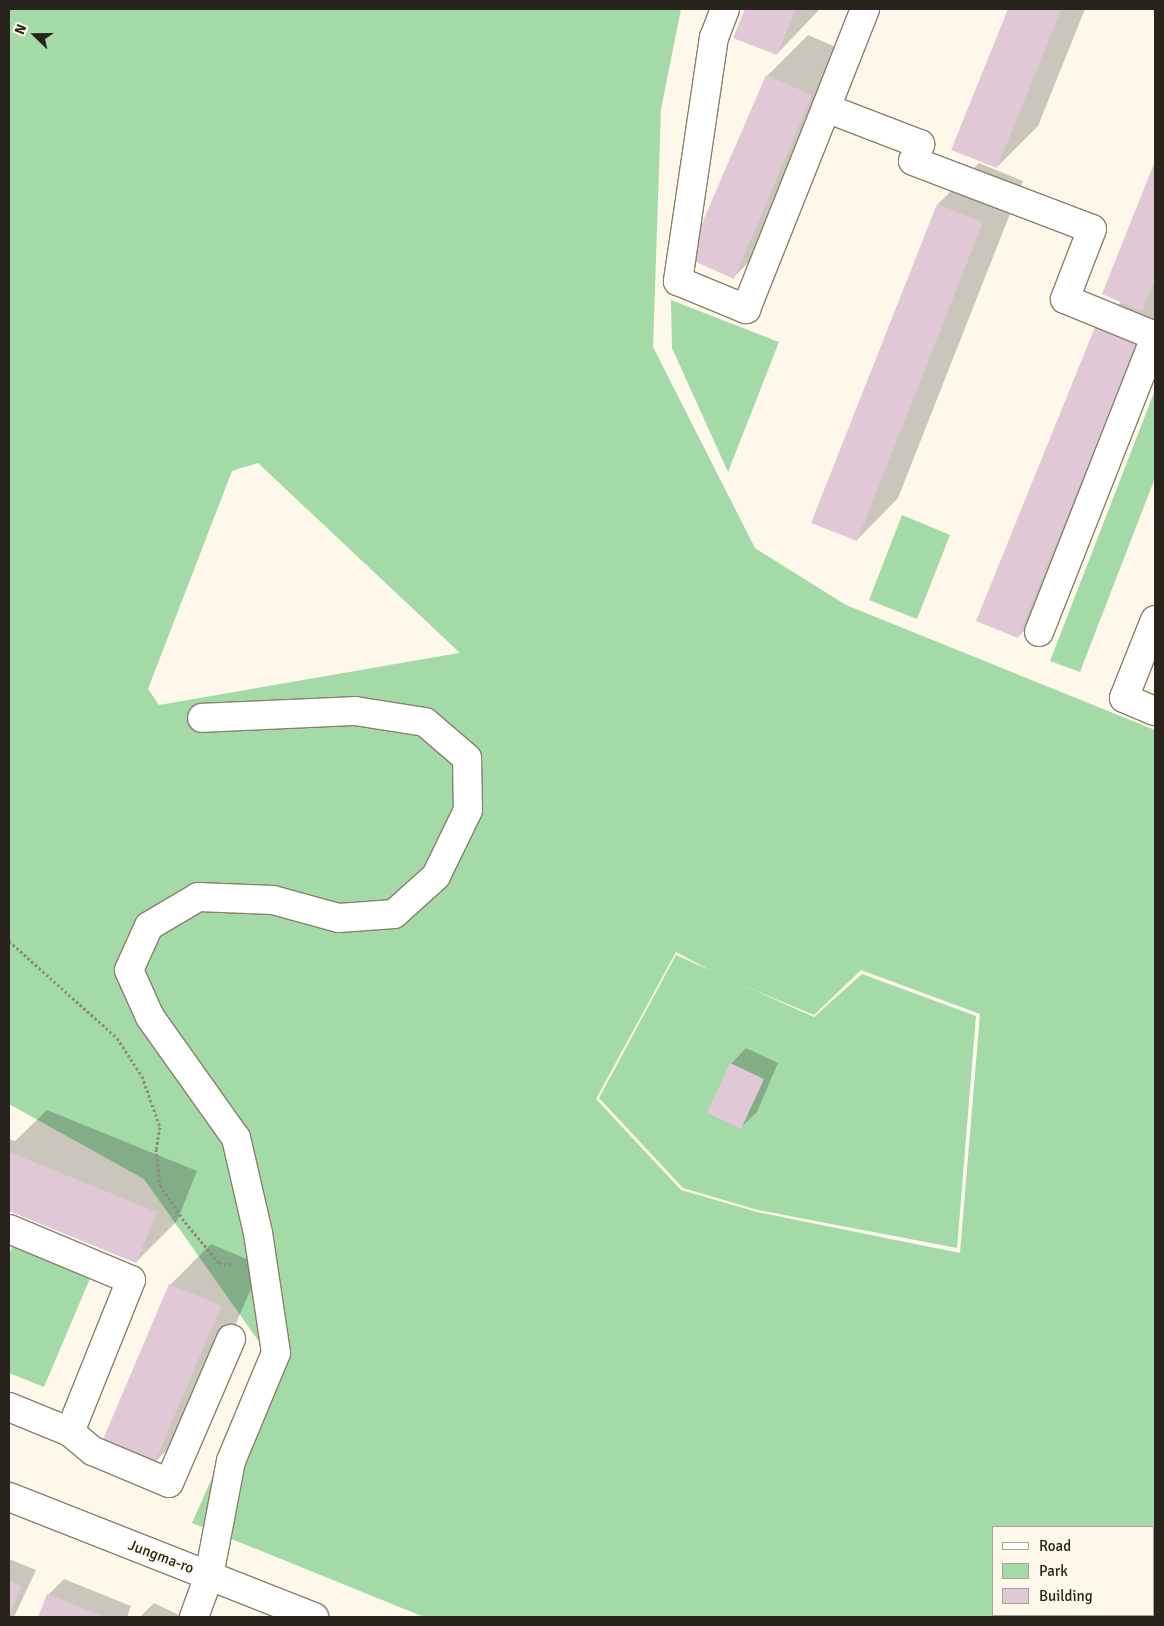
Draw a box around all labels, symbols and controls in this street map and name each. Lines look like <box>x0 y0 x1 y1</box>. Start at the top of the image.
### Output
north arrow <box>10 10 60 60</box>
text: N <box>11 21 30 37</box>
legend <box>992 1526 1154 1616</box>
street label: Jungma-ro <box>126 1536 196 1578</box>
text: Road <box>1039 1537 1071 1555</box>
text: Park <box>1039 1562 1068 1580</box>
text: Building <box>1039 1587 1093 1605</box>

